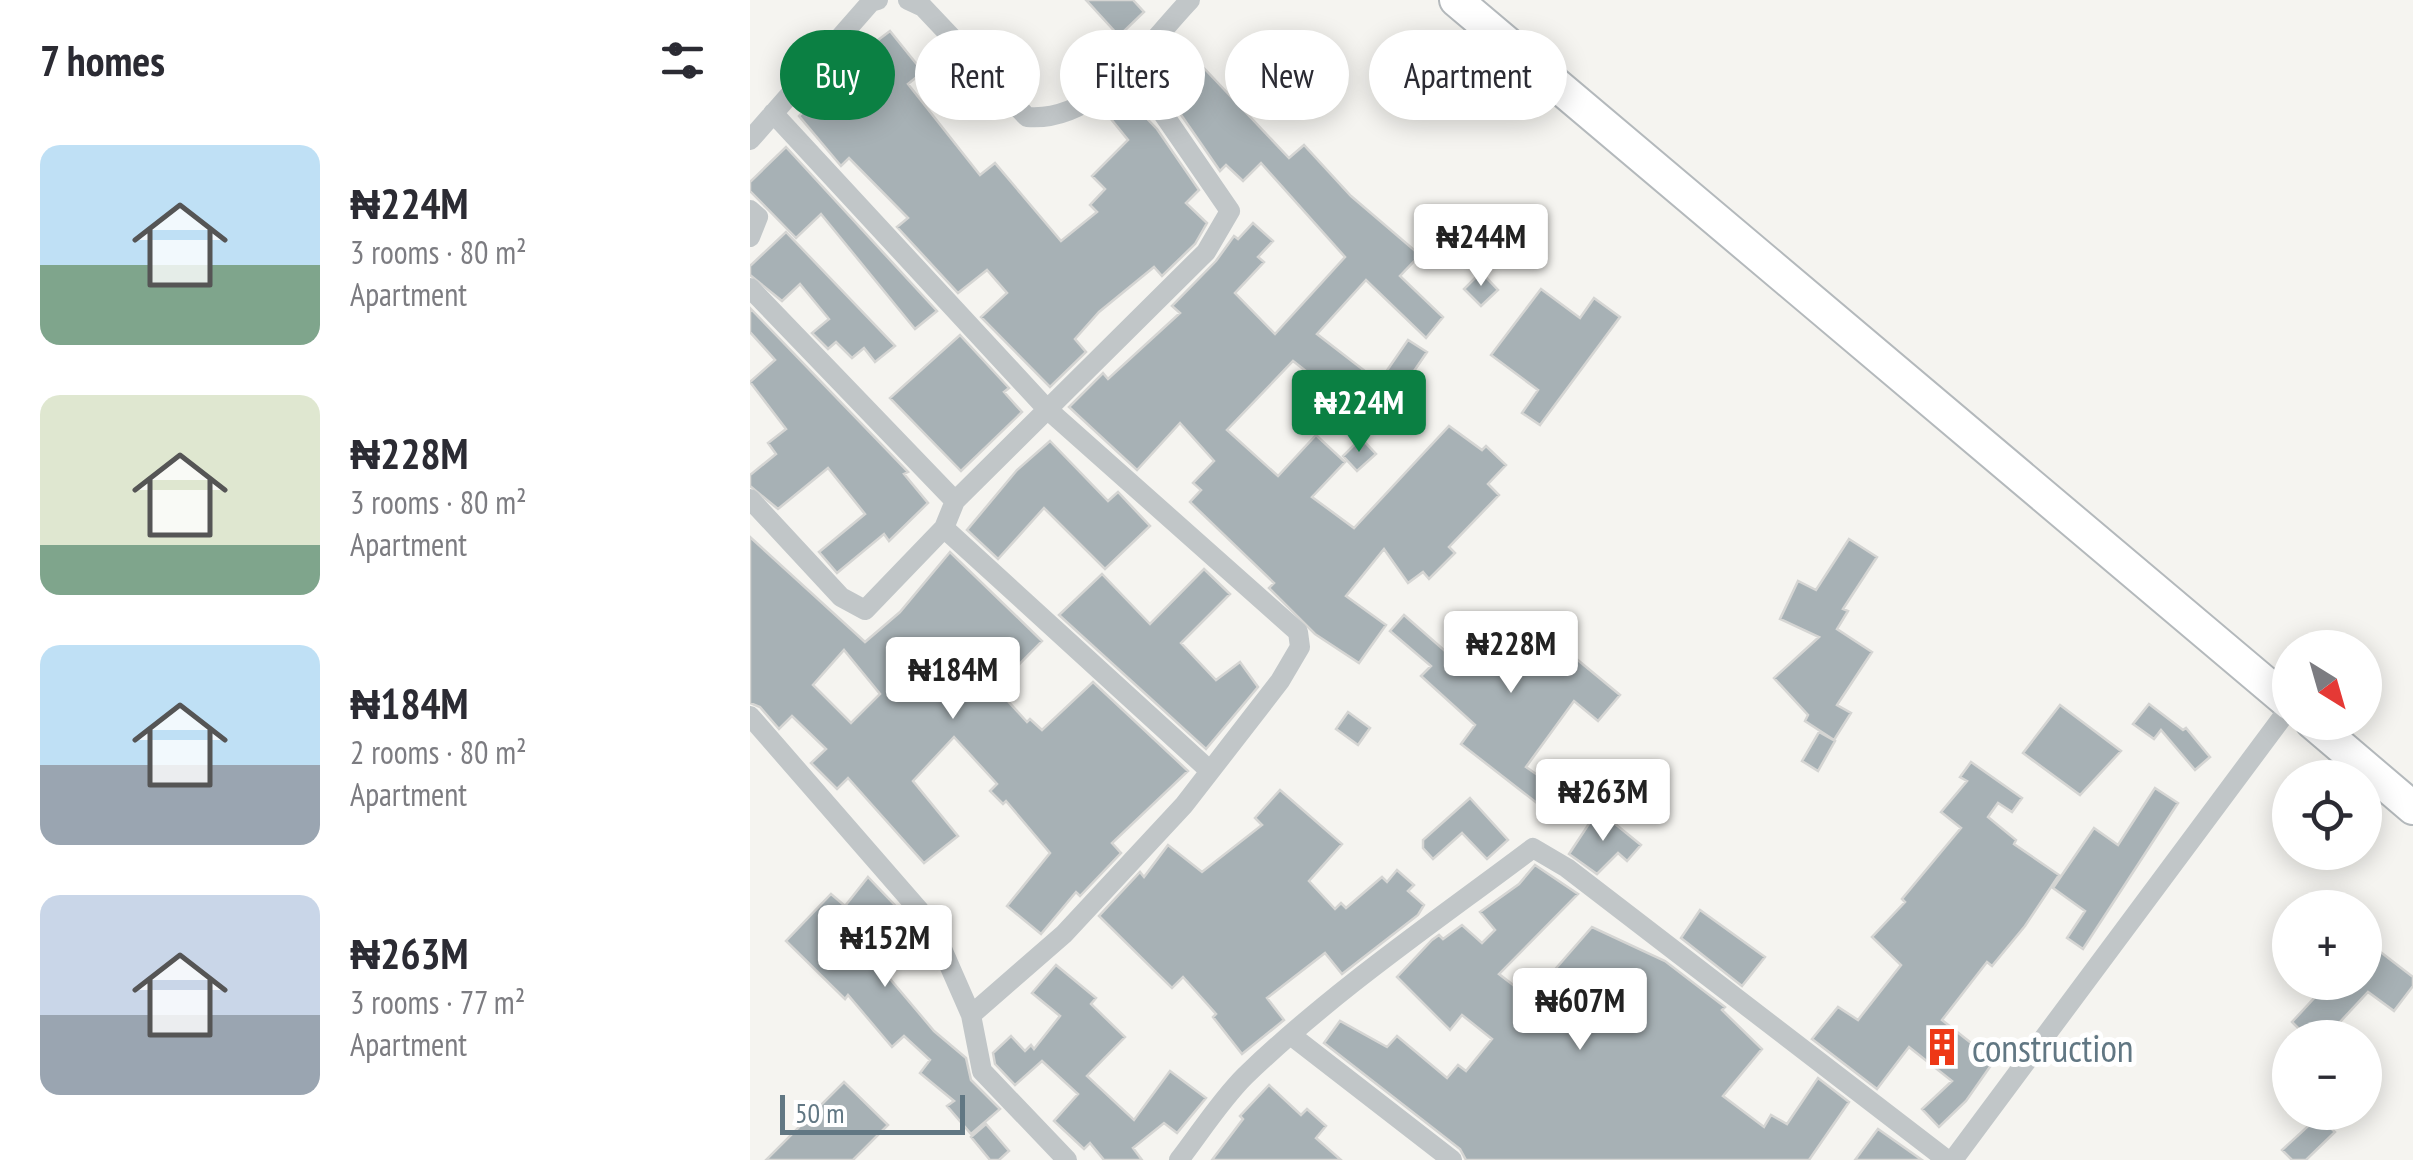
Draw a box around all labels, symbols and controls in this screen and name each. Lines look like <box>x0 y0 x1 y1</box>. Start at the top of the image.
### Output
chip: Buy <box>780 30 895 120</box>
chip: Rent <box>915 30 1040 120</box>
chip: Filters <box>1060 30 1205 120</box>
chip: New <box>1225 30 1349 120</box>
chip: Apartment <box>1369 30 1567 120</box>
text: 7 homes <box>40 33 165 88</box>
icon: filters <box>655 33 710 88</box>
text: ₦224M <box>350 176 468 231</box>
icon: home <box>120 185 240 305</box>
pin: ₦244M <box>1411 204 1551 289</box>
text: ₦244M <box>1436 215 1526 257</box>
text: 3 rooms · 80 m² <box>350 231 527 273</box>
text: Apartment <box>350 273 467 315</box>
pin: ₦224M <box>1289 370 1429 455</box>
text: ₦224M <box>1314 381 1404 423</box>
text: ₦228M <box>350 426 468 481</box>
icon: home <box>120 435 240 555</box>
text: 3 rooms · 80 m² <box>350 481 527 523</box>
text: Apartment <box>350 523 467 565</box>
pin: ₦228M <box>1441 611 1581 696</box>
text: ₦228M <box>1466 622 1556 664</box>
north arrow <box>2272 630 2382 740</box>
map controls <box>2272 630 2382 1130</box>
pin: ₦184M <box>883 637 1023 722</box>
text: ₦184M <box>908 648 998 690</box>
text: ₦184M <box>350 676 468 731</box>
icon: home <box>120 685 240 805</box>
text: 2 rooms · 80 m² <box>350 731 527 773</box>
pin: ₦263M <box>1533 759 1673 844</box>
button: locate <box>2272 760 2382 870</box>
text: ₦263M <box>1558 770 1648 812</box>
text: Apartment <box>350 773 467 815</box>
button: + <box>2272 890 2382 1000</box>
pin: ₦152M <box>815 905 955 990</box>
text: ₦152M <box>840 916 930 958</box>
text: ₦263M <box>350 926 468 981</box>
icon: home <box>120 935 240 1055</box>
pin: ₦607M <box>1510 968 1650 1053</box>
text: ₦607M <box>1535 979 1625 1021</box>
text: 3 rooms · 77 m² <box>350 981 525 1023</box>
button: − <box>2272 1020 2382 1130</box>
text: Apartment <box>350 1023 467 1065</box>
place label: construction <box>1972 1023 2134 1072</box>
building icon: construction <box>1921 1026 1963 1068</box>
scale bar <box>780 1090 965 1134</box>
text: 50 m <box>795 1094 844 1131</box>

